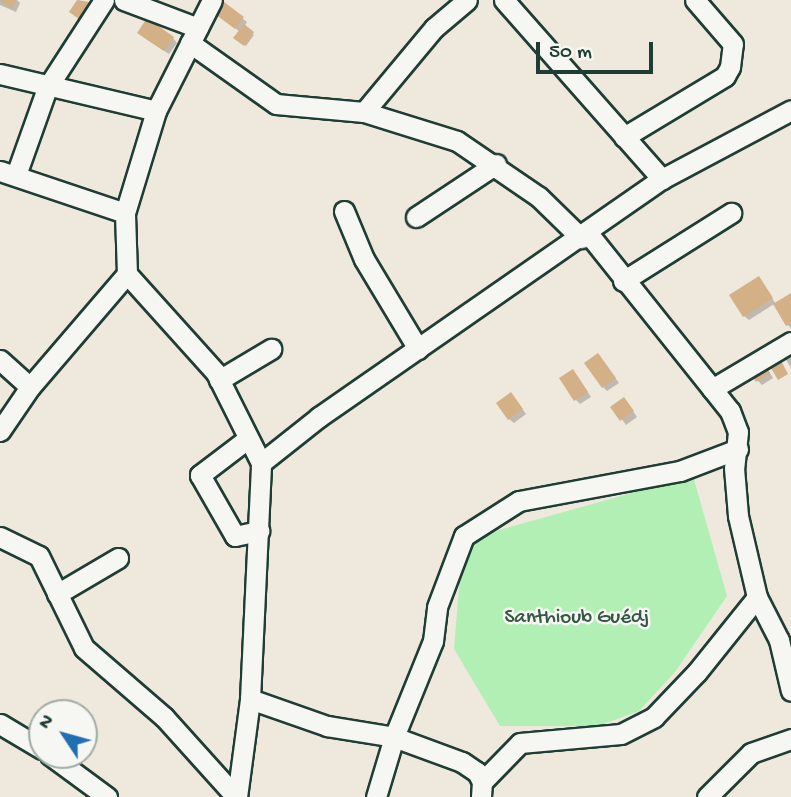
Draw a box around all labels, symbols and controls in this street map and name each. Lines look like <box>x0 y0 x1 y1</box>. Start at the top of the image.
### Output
scale bar <box>539 28 656 72</box>
text: 50 m <box>549 41 592 66</box>
park label: Santhioub Guédj <box>505 606 649 632</box>
north arrow <box>28 699 98 769</box>
text: N <box>34 711 60 734</box>

